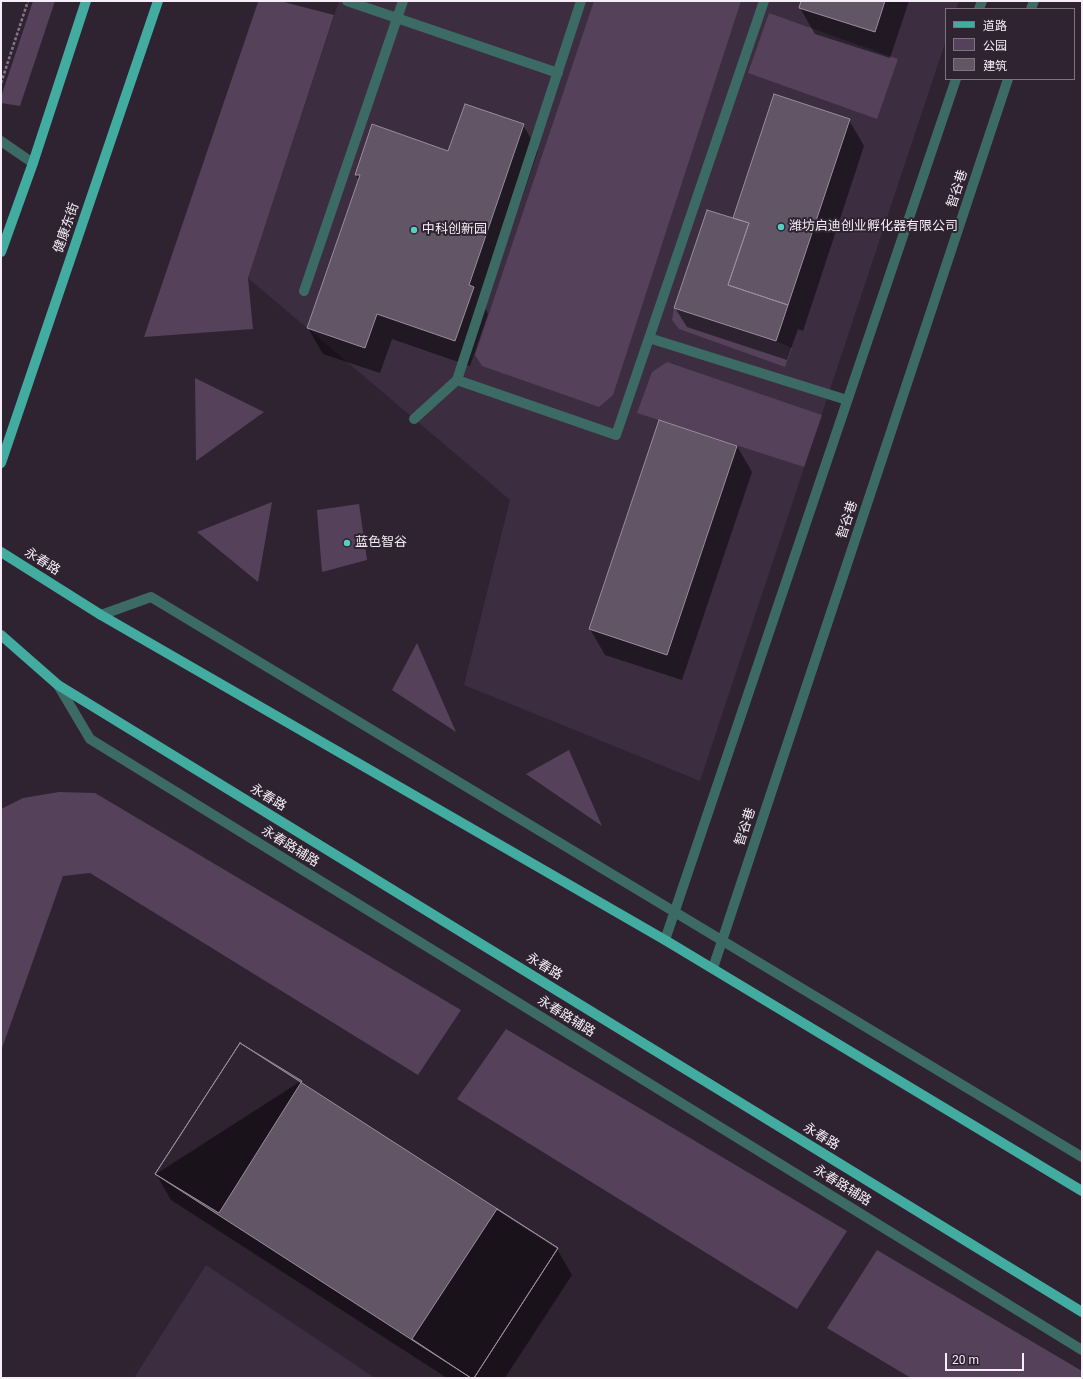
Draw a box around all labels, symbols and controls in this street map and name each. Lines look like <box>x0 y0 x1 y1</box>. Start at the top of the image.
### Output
legend <box>945 8 1075 80</box>
text: 道路 <box>983 19 1007 33</box>
text: 公园 <box>983 39 1007 53</box>
text: 建筑 <box>983 59 1007 73</box>
street label: 智谷巷 <box>945 168 971 210</box>
street label: 健康东街 <box>51 201 83 255</box>
place label: 潍坊启迪创业孵化器有限公司 <box>789 219 958 235</box>
place label: 中科创新园 <box>422 222 487 238</box>
marker: 潍坊启迪创业孵化器有限公司 <box>776 222 786 232</box>
marker: 中科创新园 <box>409 225 419 235</box>
street label: 智谷巷 <box>835 499 861 541</box>
place label: 蓝色智谷 <box>355 535 407 551</box>
marker: 蓝色智谷 <box>342 538 352 548</box>
street label: 永春路 <box>21 545 63 579</box>
street label: 永春路 <box>247 781 289 815</box>
street label: 智谷巷 <box>733 806 759 848</box>
street label: 永春路辅路 <box>258 823 322 871</box>
street label: 永春路 <box>523 950 565 984</box>
street label: 永春路辅路 <box>534 993 598 1041</box>
street label: 永春路 <box>800 1120 842 1154</box>
street label: 永春路辅路 <box>810 1162 874 1210</box>
scale bar <box>947 1345 1026 1371</box>
text: 20 m <box>952 1353 979 1367</box>

